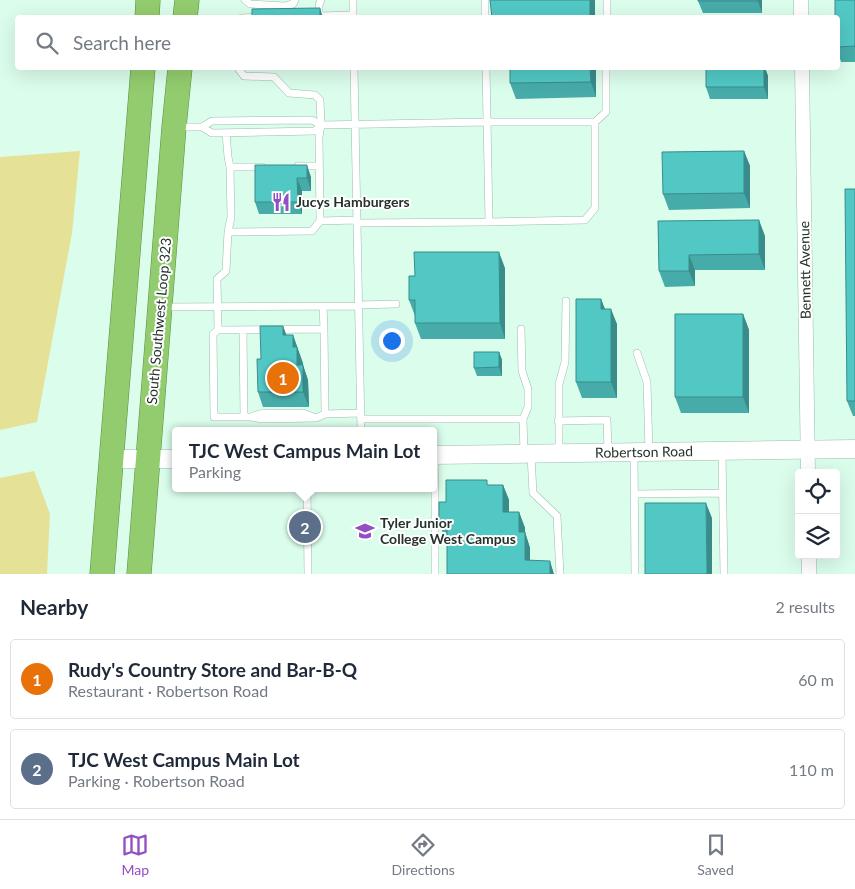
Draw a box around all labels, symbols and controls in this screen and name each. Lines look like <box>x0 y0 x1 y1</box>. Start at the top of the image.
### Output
search box <box>15 15 840 70</box>
icon: search <box>33 29 61 57</box>
text: Search here <box>73 31 171 54</box>
restaurant icon: Jucys Hamburgers <box>270 191 292 213</box>
place label: Jucys Hamburgers <box>296 193 410 210</box>
street label: Bennett Avenue <box>795 221 814 319</box>
street label: South Southwest Loop 323 <box>143 237 174 405</box>
your location <box>379 328 405 354</box>
pin: 1 <box>267 359 299 397</box>
popup <box>172 427 437 492</box>
text: TJC West Campus Main Lot <box>189 439 420 462</box>
street label: Robertson Road <box>595 442 693 461</box>
text: Parking <box>189 462 241 481</box>
map controls <box>795 469 840 559</box>
button: locate <box>795 469 840 514</box>
pin: 2 <box>289 508 321 546</box>
place label: Tyler Junior College West Campus <box>380 514 516 547</box>
button: layers <box>795 514 840 559</box>
school or university icon: Tyler Junior College West Campus <box>354 520 376 542</box>
text: Nearby <box>20 594 88 619</box>
text: 2 results <box>775 597 835 616</box>
text: Rudy's Country Store and Bar-B-Q <box>68 658 357 681</box>
text: 1 <box>32 670 42 689</box>
text: 60 m <box>798 670 834 689</box>
text: Restaurant · Robertson Road <box>68 681 268 700</box>
text: TJC West Campus Main Lot <box>68 748 300 771</box>
text: 2 <box>32 760 42 779</box>
text: 110 m <box>789 760 834 779</box>
text: Parking · Robertson Road <box>68 771 245 790</box>
tab: Map <box>121 831 149 878</box>
tab: Directions <box>392 831 455 878</box>
tab: Saved <box>697 831 734 878</box>

